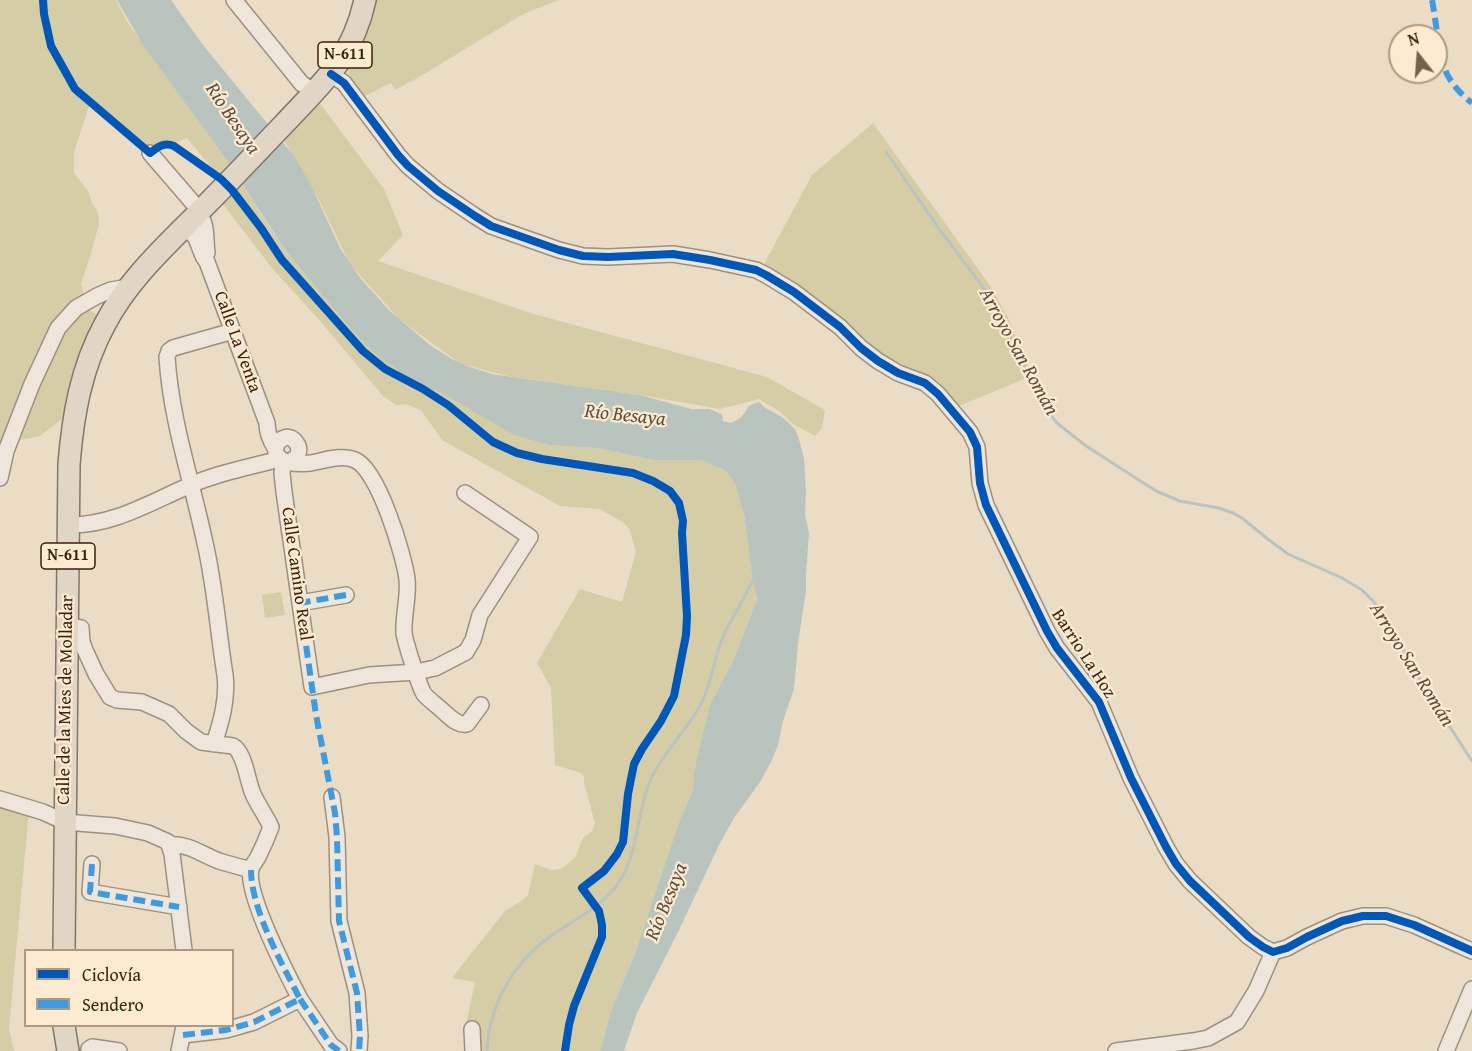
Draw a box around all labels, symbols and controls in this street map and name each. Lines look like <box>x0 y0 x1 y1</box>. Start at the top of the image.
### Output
north arrow <box>1388 24 1448 84</box>
text: N <box>1405 26 1422 52</box>
road number: N-611 <box>318 42 372 68</box>
water label: Río Besaya <box>199 79 265 159</box>
water label: Arroyo San Román <box>973 284 1063 420</box>
street label: Calle La Venta <box>209 288 265 396</box>
water label: Río Besaya <box>583 400 667 432</box>
street label: Calle Camino Real <box>276 506 316 642</box>
road number: N-611 <box>41 543 95 569</box>
street label: Calle de la Mies de Molladar <box>53 595 79 805</box>
water label: Arroyo San Román <box>1363 598 1459 732</box>
street label: Barrio La Hoz <box>1046 605 1120 703</box>
water label: Río Besaya <box>641 860 693 944</box>
legend <box>24 949 234 1027</box>
text: Ciclovía <box>82 961 141 988</box>
text: Sendero <box>82 991 144 1018</box>

